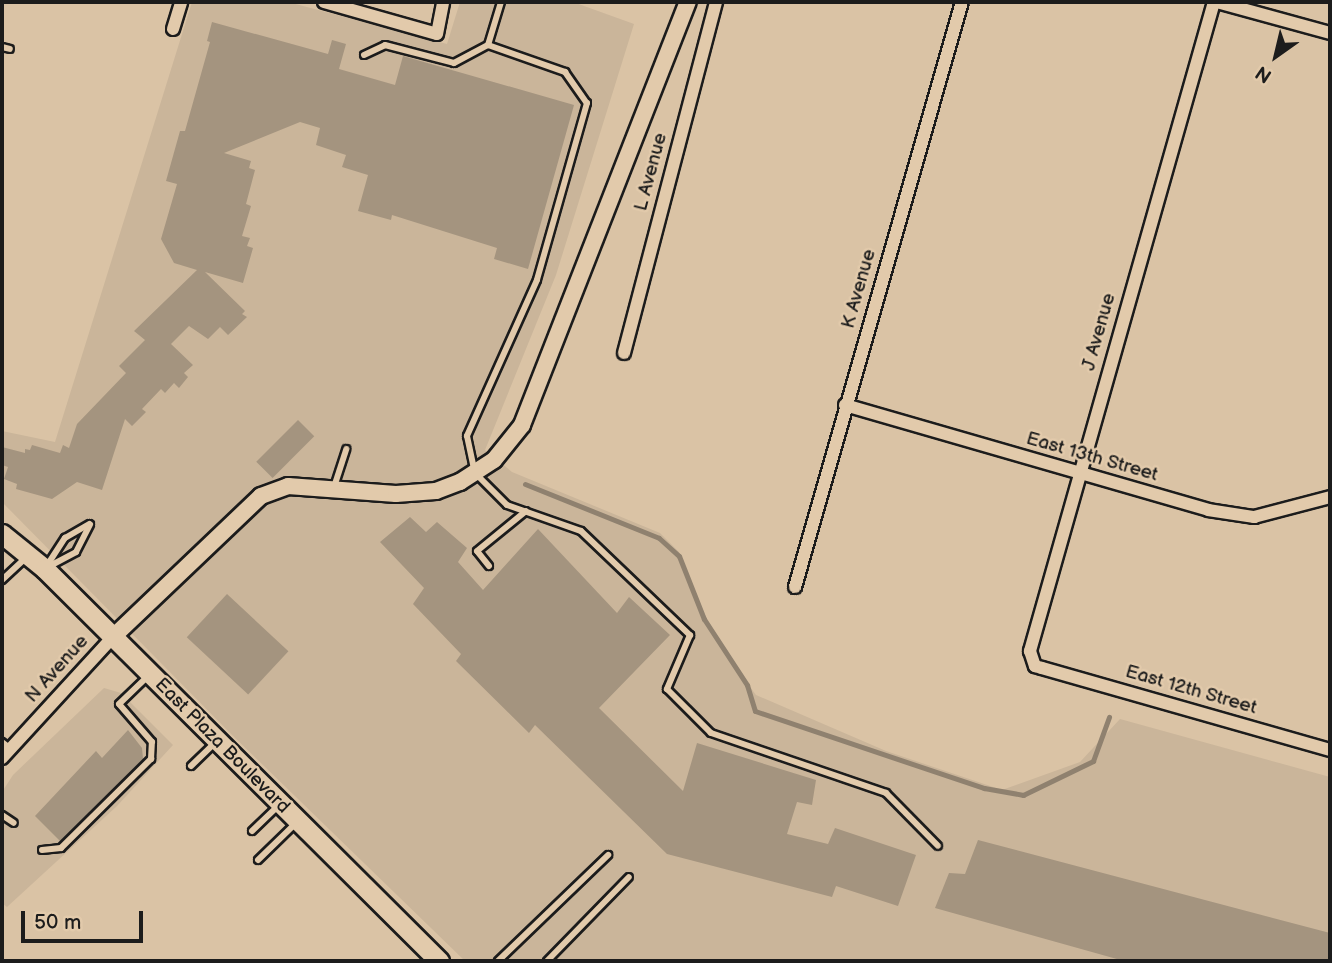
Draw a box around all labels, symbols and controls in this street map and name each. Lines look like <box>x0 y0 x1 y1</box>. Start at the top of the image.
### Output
north arrow <box>1241 21 1311 91</box>
text: N <box>1252 60 1276 87</box>
street label: L Avenue <box>630 130 672 214</box>
street label: K Avenue <box>837 247 881 331</box>
street label: J Avenue <box>1077 291 1121 373</box>
street label: East 13th Street <box>1023 427 1161 487</box>
street label: N Avenue <box>21 630 93 708</box>
street label: East 12th Street <box>1123 660 1259 720</box>
street label: East Plaza Boulevard <box>150 674 294 818</box>
scale bar <box>24 897 147 941</box>
text: 50 m <box>34 910 81 935</box>

